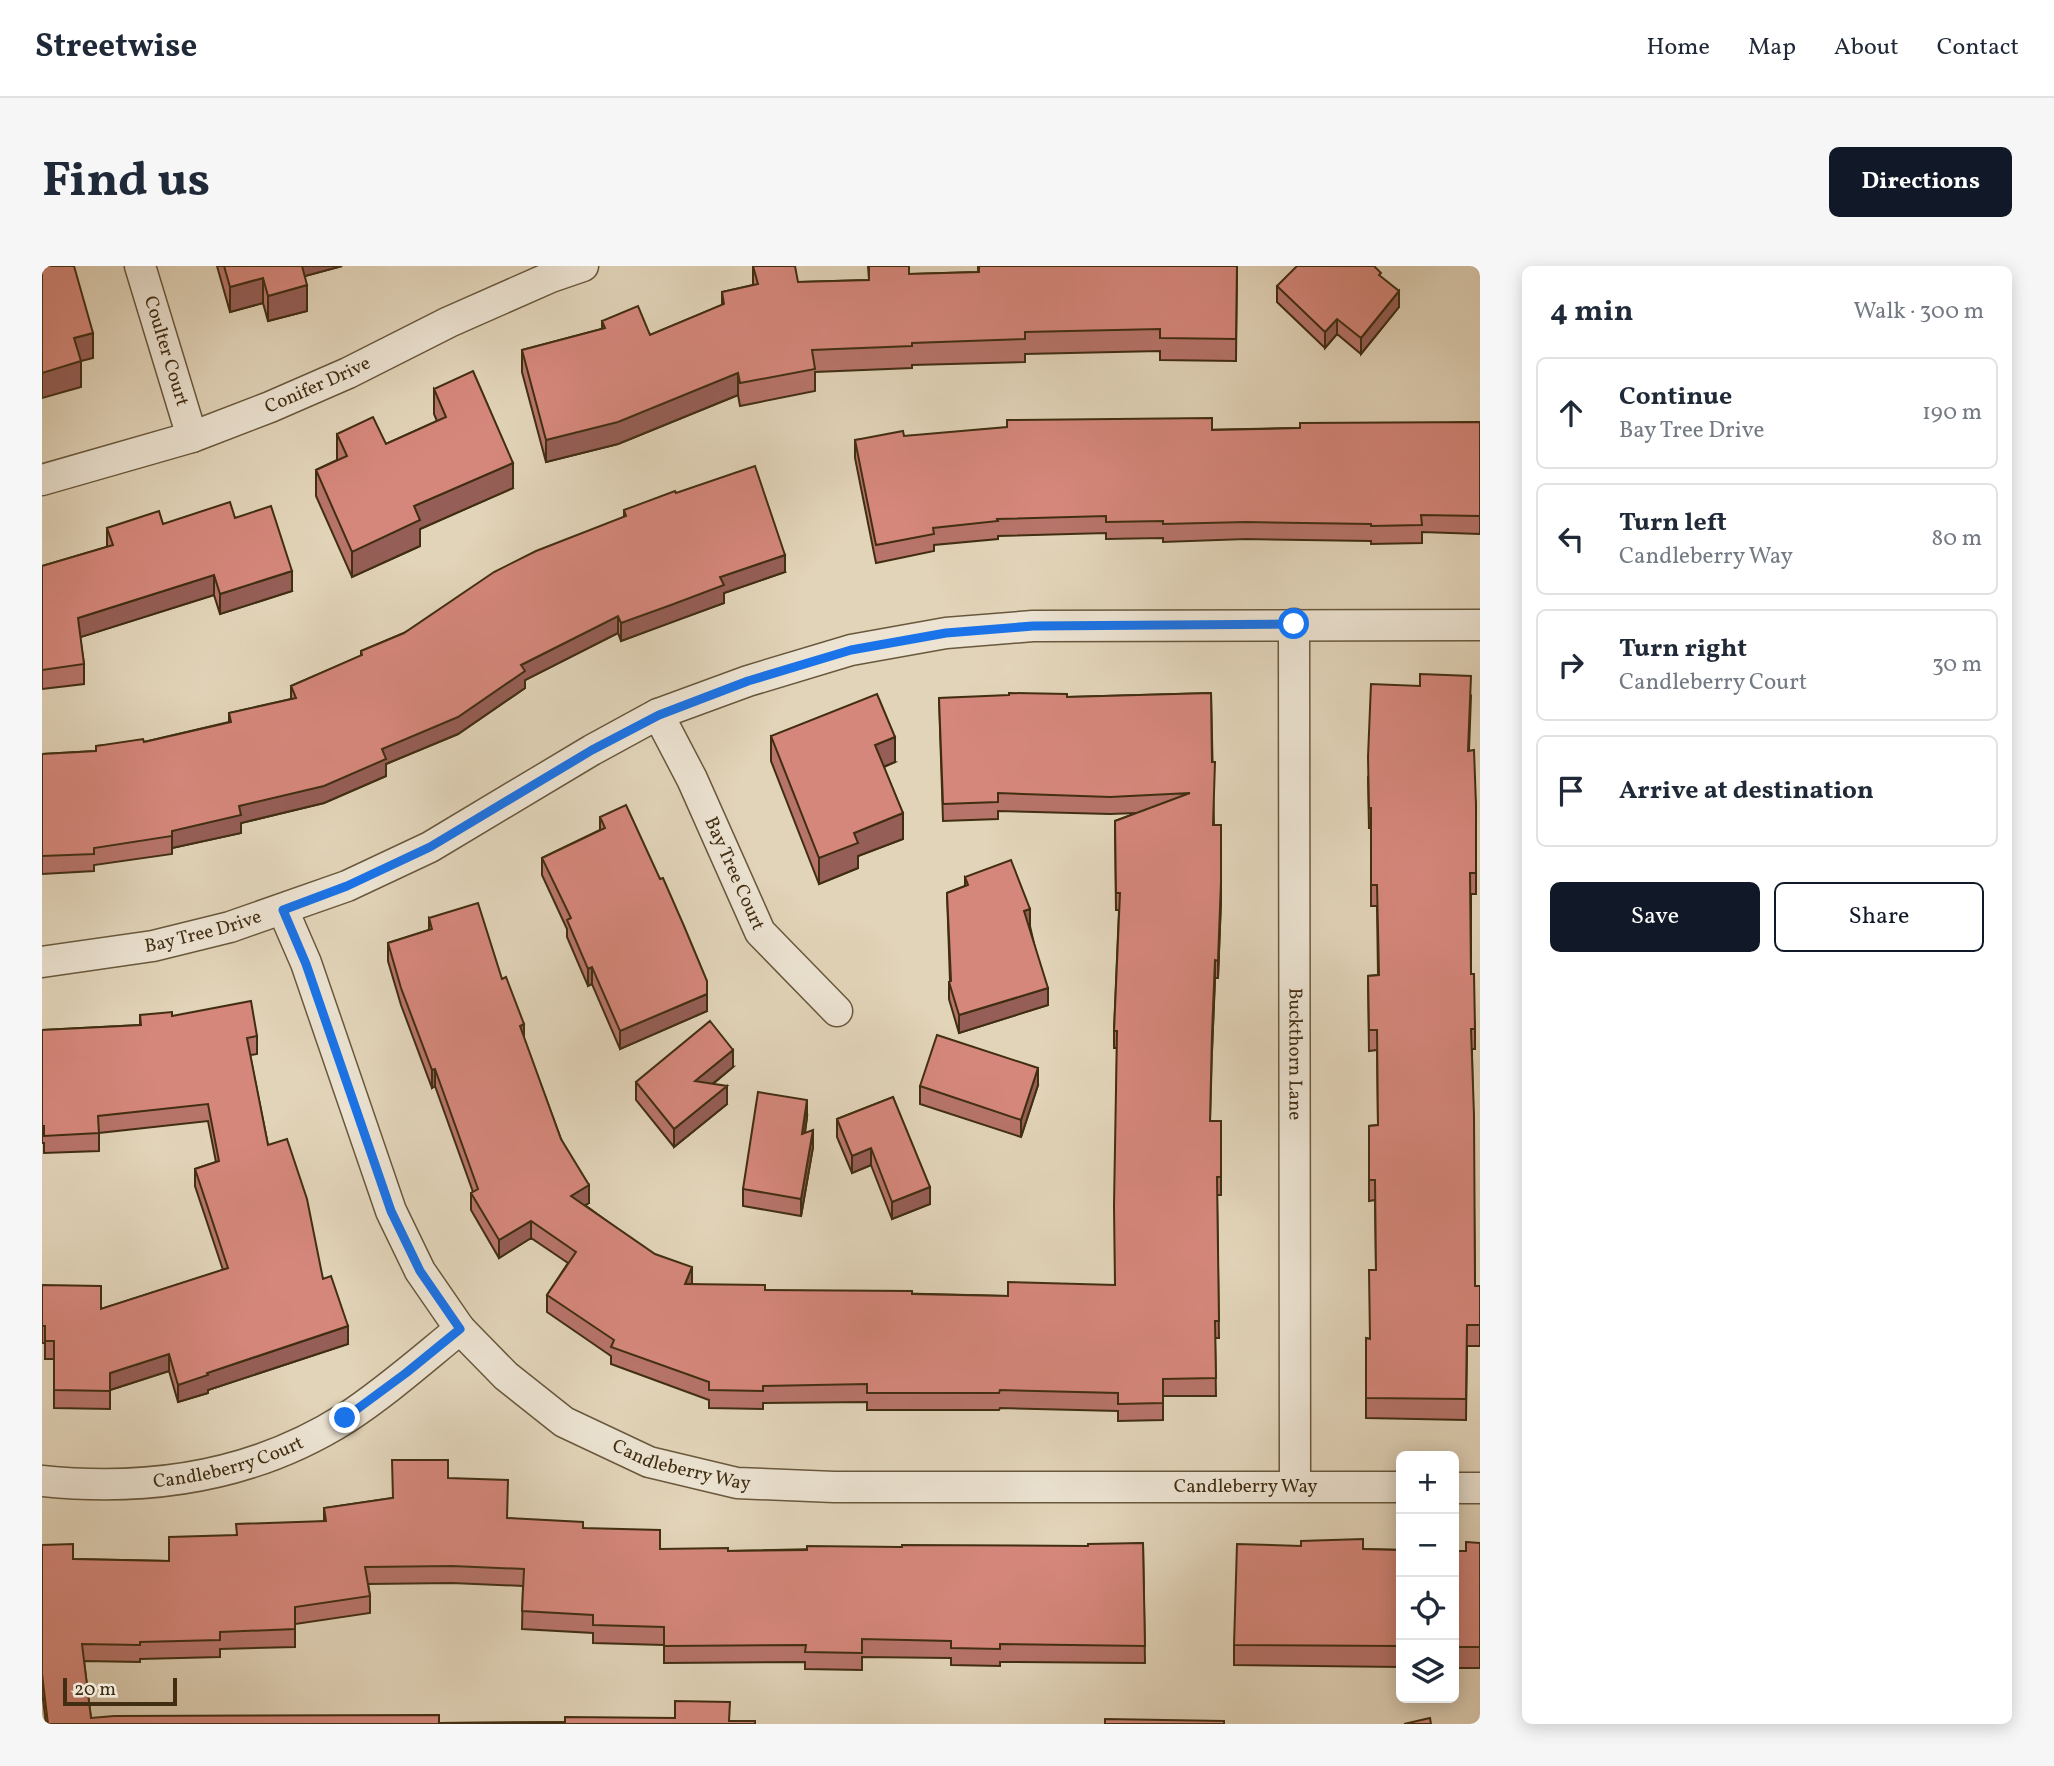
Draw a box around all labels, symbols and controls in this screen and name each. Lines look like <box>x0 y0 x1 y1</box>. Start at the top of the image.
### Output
text: Streetwise <box>35 25 197 71</box>
text: Home <box>1646 31 1710 65</box>
text: Map <box>1748 31 1796 65</box>
text: About <box>1834 31 1899 65</box>
text: Contact <box>1937 31 2019 65</box>
button: Directions <box>1829 147 2012 217</box>
text: Find us <box>42 148 210 217</box>
text: 4 min <box>1550 291 1634 333</box>
street label: Coulter Court <box>137 293 195 410</box>
text: Walk · 300 m <box>1854 296 1984 328</box>
street label: Conifer Drive <box>261 351 375 421</box>
text: Continue <box>1619 379 1732 415</box>
icon: ahead <box>1552 394 1590 432</box>
text: 190 m <box>1922 397 1982 429</box>
text: Bay Tree Drive <box>1619 415 1765 447</box>
text: Turn left <box>1619 505 1727 541</box>
icon: left <box>1552 520 1590 558</box>
text: 80 m <box>1932 523 1982 555</box>
text: Candleberry Way <box>1619 541 1793 573</box>
route start <box>1278 608 1309 639</box>
text: Turn right <box>1619 631 1747 667</box>
icon: right <box>1552 646 1590 684</box>
text: 30 m <box>1932 649 1982 681</box>
text: Candleberry Court <box>1619 667 1807 699</box>
icon: arrive <box>1552 772 1590 810</box>
text: Arrive at destination <box>1619 773 1874 809</box>
street label: Bay Tree Court <box>697 813 771 935</box>
button: Save <box>1550 882 1760 952</box>
button: Share <box>1774 882 1984 952</box>
street label: Bay Tree Drive <box>143 904 265 960</box>
street label: Buckthorn Lane <box>1281 988 1308 1120</box>
route end <box>329 1402 360 1433</box>
street label: Candleberry Court <box>152 1430 308 1495</box>
street label: Candleberry Way <box>608 1433 751 1497</box>
map controls <box>1396 1451 1459 1703</box>
button: + <box>1396 1451 1459 1514</box>
street label: Candleberry Way <box>1174 1474 1318 1500</box>
button: − <box>1396 1514 1459 1577</box>
button: locate <box>1396 1577 1459 1640</box>
button: layers <box>1396 1640 1459 1703</box>
scale bar <box>63 1675 177 1707</box>
text: 20 m <box>74 1677 116 1703</box>

